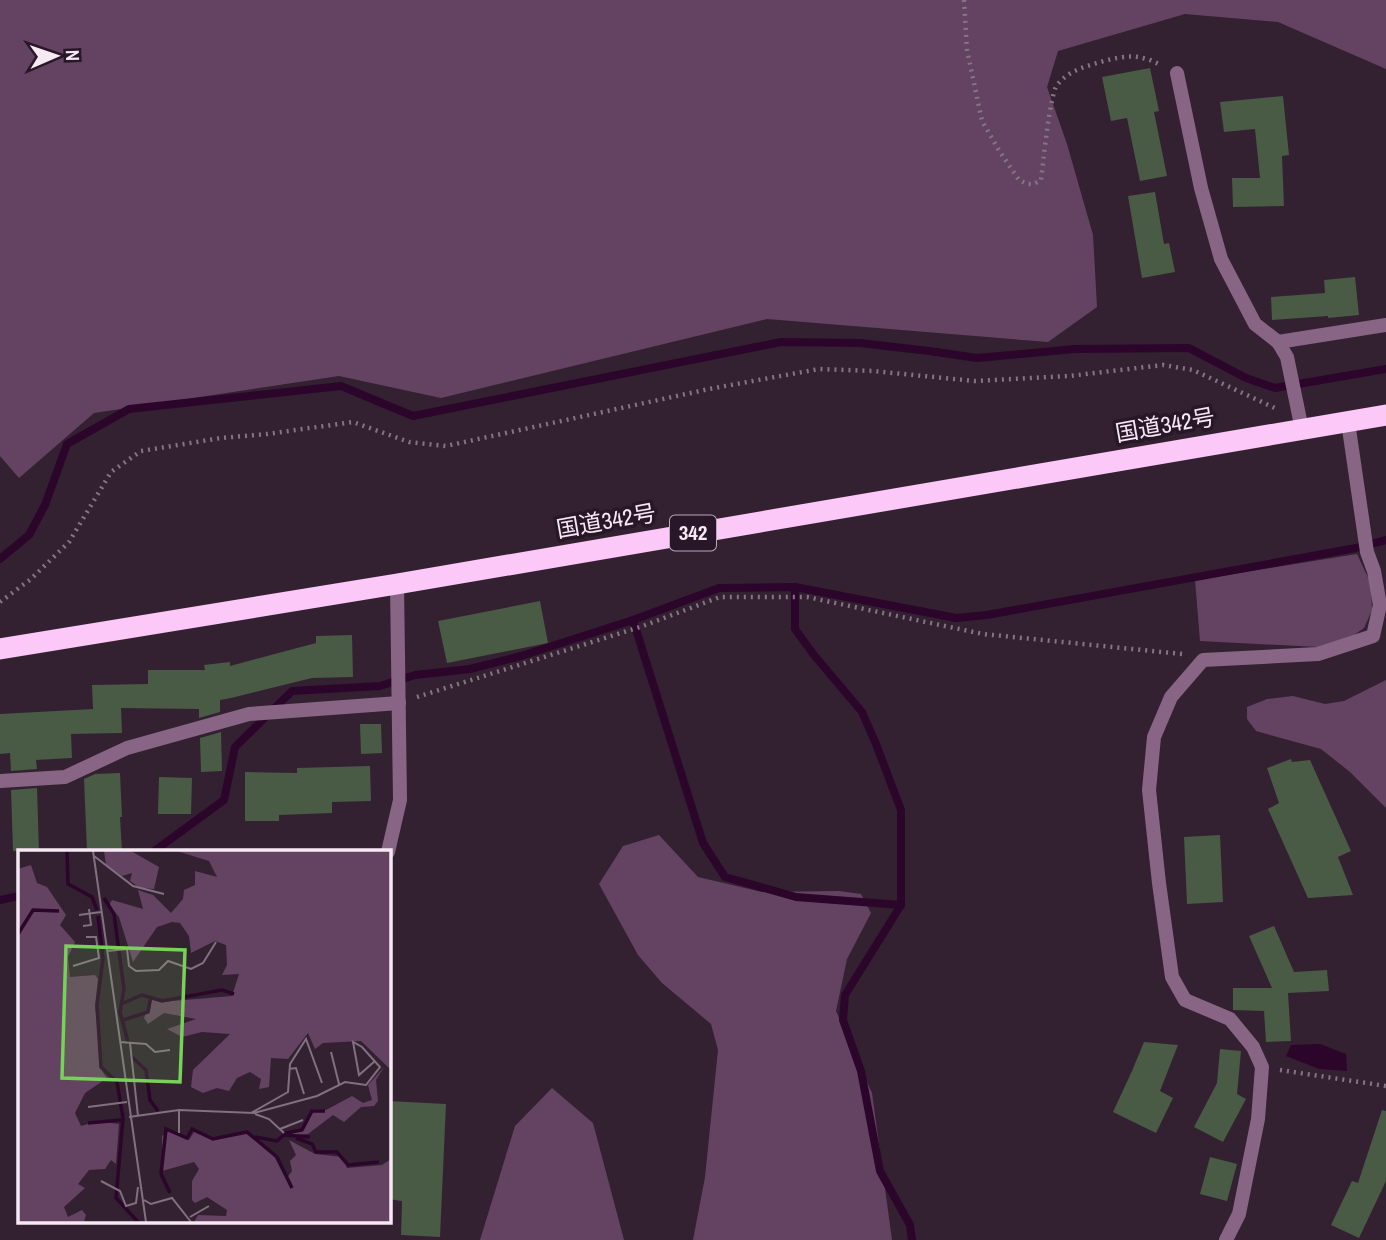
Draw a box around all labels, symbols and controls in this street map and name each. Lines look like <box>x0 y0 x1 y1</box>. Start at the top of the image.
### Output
north arrow <box>21 21 91 91</box>
text: N <box>60 49 86 61</box>
street label: 国道342号 <box>1113 401 1217 448</box>
street label: 国道342号 <box>554 497 658 544</box>
road number: 342 <box>670 516 716 550</box>
inset map <box>18 850 390 1222</box>

